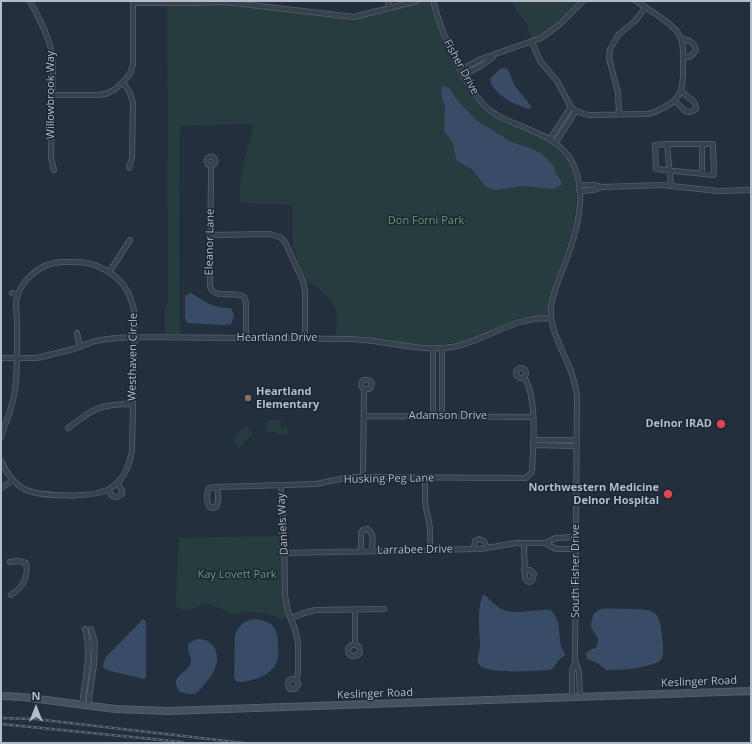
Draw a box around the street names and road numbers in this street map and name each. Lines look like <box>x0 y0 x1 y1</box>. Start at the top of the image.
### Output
street label: Fisher Drive <box>440 37 482 97</box>
street label: Willowbrook Way <box>44 51 58 139</box>
street label: Eleanor Lane <box>203 209 217 275</box>
street label: Westhaven Circle <box>126 313 140 401</box>
street label: Heartland Drive <box>237 331 317 345</box>
street label: Adamson Drive <box>409 409 487 423</box>
street label: Husking Peg Lane <box>344 472 434 486</box>
street label: Daniels Way <box>275 492 291 556</box>
street label: South Fisher Drive <box>569 524 583 618</box>
street label: Larrabee Drive <box>377 543 453 557</box>
street label: Keslinger Road <box>661 674 737 690</box>
street label: Keslinger Road <box>337 686 413 702</box>

